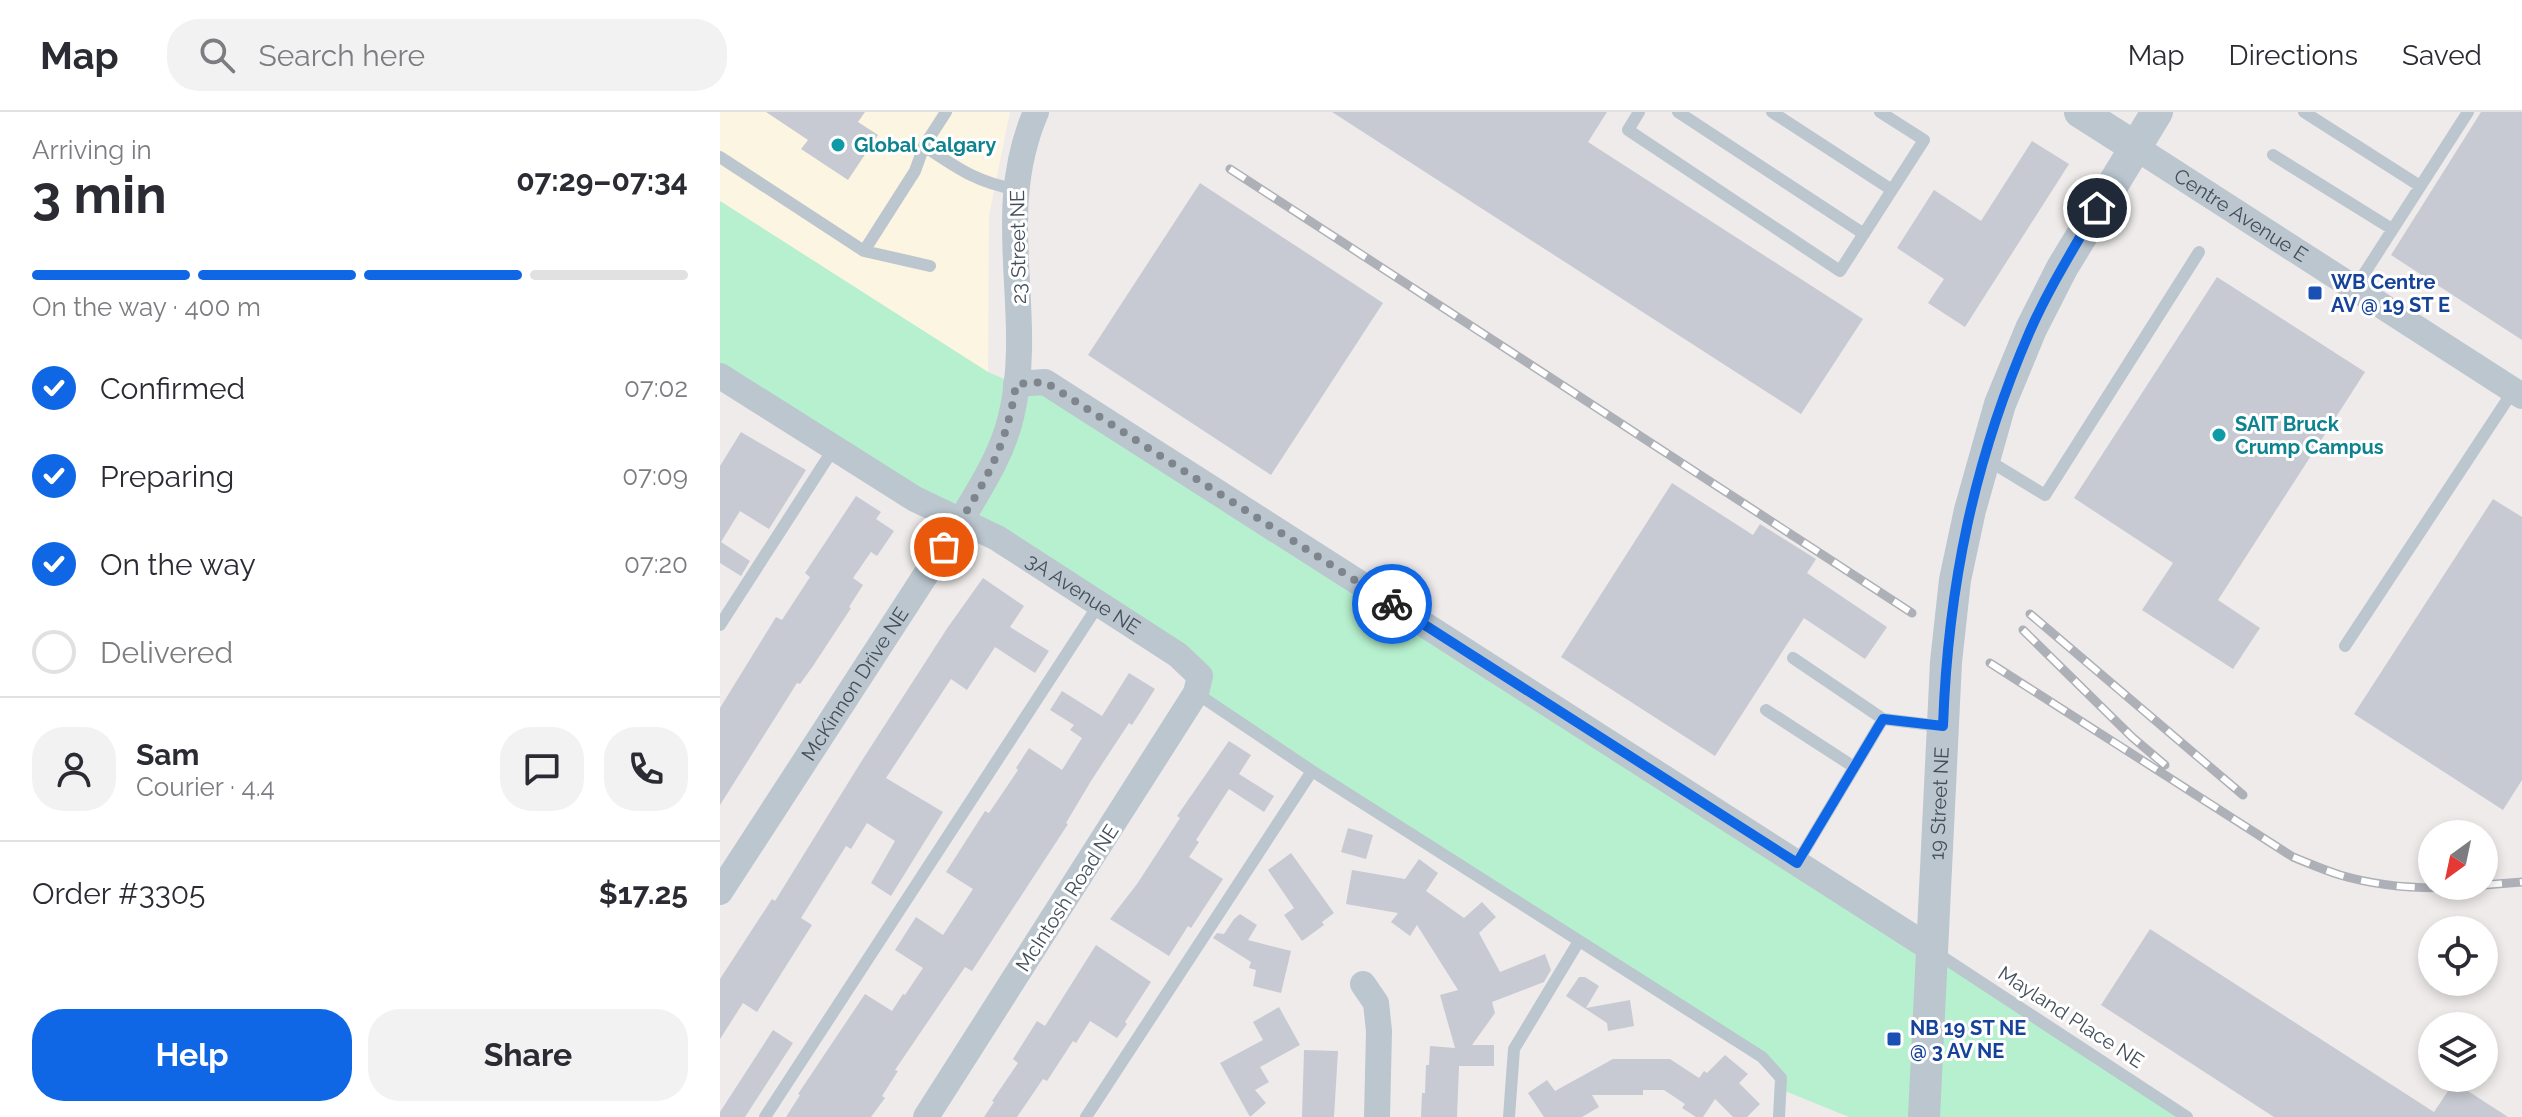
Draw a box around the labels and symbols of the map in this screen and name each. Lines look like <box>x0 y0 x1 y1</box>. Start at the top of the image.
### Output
place label: Global Calgary <box>854 133 996 157</box>
marker: Global Calgary <box>829 136 847 154</box>
street label: Centre Avenue E <box>2170 163 2312 267</box>
pin <box>2063 174 2131 242</box>
street label: 23 Street NE <box>1005 190 1031 304</box>
place label: WB Centre AV @ 19 ST E <box>2331 270 2450 317</box>
marker: WB Centre AV @ 19 ST E <box>2306 284 2324 302</box>
place label: SAIT Bruck Crump Campus <box>2235 412 2384 459</box>
marker: SAIT Bruck Crump Campus <box>2210 426 2228 444</box>
pin <box>910 513 978 581</box>
street label: 3A Avenue NE <box>1022 548 1145 639</box>
courier <box>1352 564 1432 644</box>
street label: McKinnon Drive NE <box>796 603 914 765</box>
street label: 19 Street NE <box>1924 746 1954 861</box>
street label: McIntosh Road NE <box>1011 820 1123 976</box>
north arrow <box>2418 820 2498 900</box>
street label: Mayland Place NE <box>1994 961 2148 1073</box>
place label: NB 19 ST NE @ 3 AV NE <box>1910 1016 2026 1063</box>
marker: NB 19 ST NE @ 3 AV NE <box>1885 1030 1903 1048</box>

